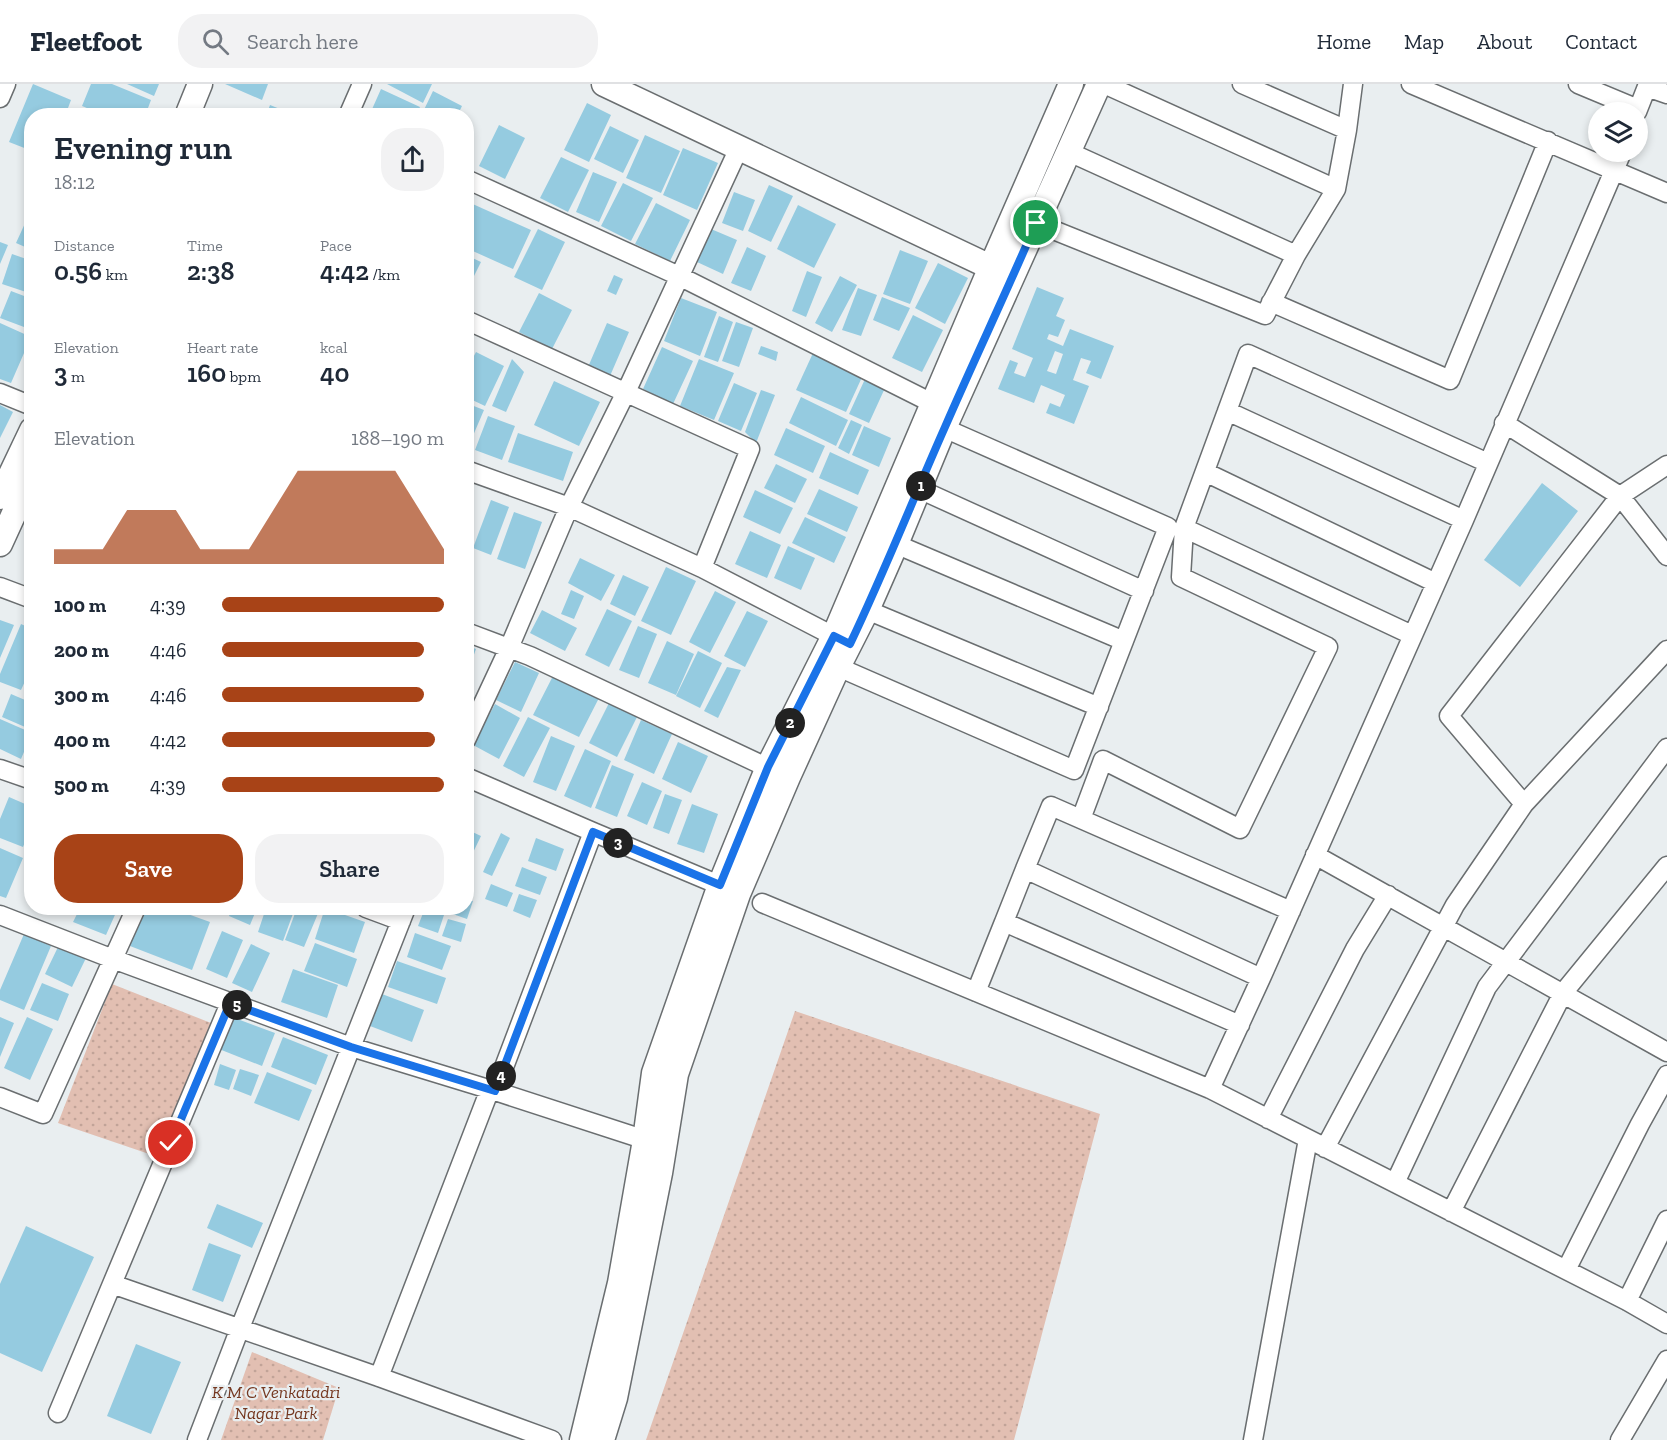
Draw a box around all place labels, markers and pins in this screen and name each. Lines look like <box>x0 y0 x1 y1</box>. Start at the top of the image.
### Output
pin <box>1010 197 1061 248</box>
pin: 1 <box>906 471 936 501</box>
pin: 2 <box>775 708 805 738</box>
pin: 3 <box>603 828 633 858</box>
pin: 5 <box>222 990 252 1020</box>
pin: 4 <box>486 1061 516 1091</box>
pin <box>145 1117 196 1168</box>

